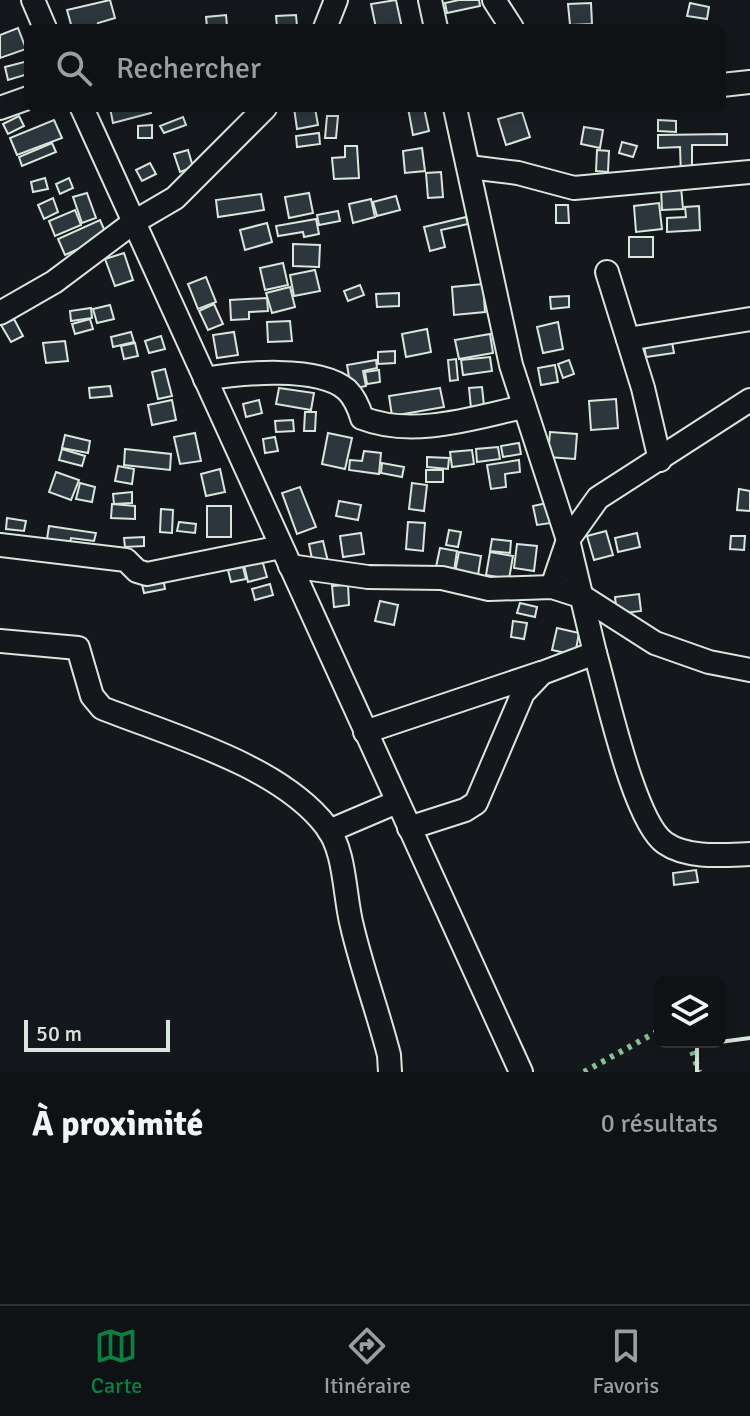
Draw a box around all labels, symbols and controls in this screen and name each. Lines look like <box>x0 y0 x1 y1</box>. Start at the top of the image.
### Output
search box <box>24 24 726 112</box>
icon: search <box>52 46 96 90</box>
text: Rechercher <box>116 50 261 87</box>
map controls <box>654 976 726 1048</box>
button: layers <box>654 976 726 1048</box>
scale bar <box>24 1016 170 1052</box>
text: 50 m <box>36 1020 82 1047</box>
text: À proximité <box>32 1103 203 1145</box>
text: 0 résultats <box>601 1108 718 1140</box>
tab: Carte <box>91 1324 142 1399</box>
tab: Itinéraire <box>324 1324 411 1399</box>
tab: Favoris <box>592 1324 659 1399</box>

